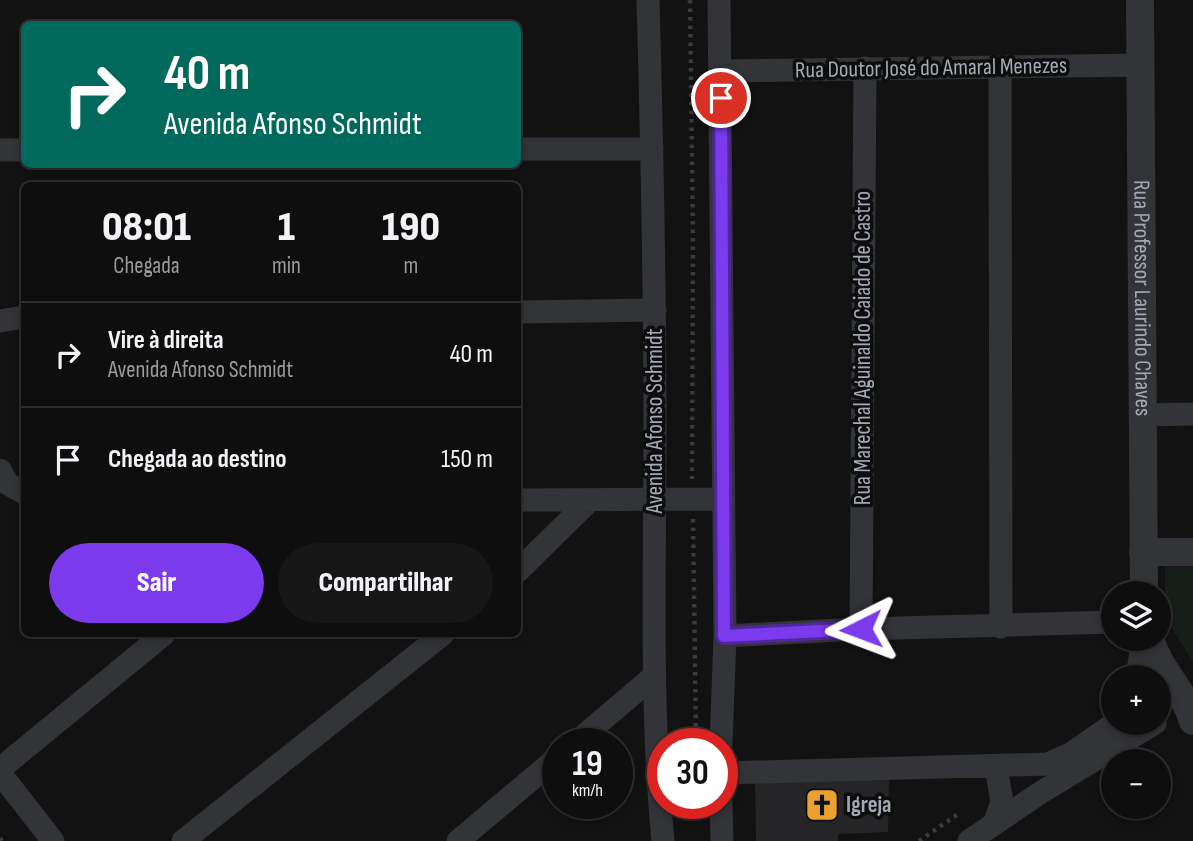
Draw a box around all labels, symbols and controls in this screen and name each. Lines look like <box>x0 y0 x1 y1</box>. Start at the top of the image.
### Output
text: 40 m <box>164 45 250 104</box>
icon: right <box>49 49 140 140</box>
street label: Rua Doutor José do Amaral Menezes <box>795 52 1067 84</box>
pin <box>691 68 751 128</box>
icon: arrive <box>702 79 740 117</box>
text: Avenida Afonso Schmidt <box>164 105 422 144</box>
street label: Rua Professor Laurindo Chaves <box>1127 180 1157 416</box>
street label: Rua Marechal Aguinaldo Caiado de Castro <box>849 191 877 505</box>
text: 08:01 <box>102 202 191 253</box>
text: 1 <box>278 202 295 253</box>
text: 190 <box>382 202 440 253</box>
text: Chegada <box>113 252 180 280</box>
text: min <box>272 252 301 280</box>
text: m <box>404 252 418 280</box>
text: Vire à direita <box>108 325 224 356</box>
street label: Avenida Afonso Schmidt <box>641 328 669 515</box>
icon: right <box>49 336 87 374</box>
text: 40 m <box>450 339 493 370</box>
text: Avenida Afonso Schmidt <box>108 356 293 384</box>
icon: arrive <box>49 441 87 479</box>
text: Chegada ao destino <box>108 444 287 475</box>
text: 150 m <box>441 444 493 475</box>
button: Sair <box>49 543 264 623</box>
button: Compartilhar <box>278 543 493 623</box>
map controls <box>1101 581 1171 819</box>
button: layers <box>1101 581 1171 651</box>
position arrow <box>824 592 898 666</box>
button: + <box>1101 665 1171 735</box>
speed limit sign: 30 <box>647 728 738 819</box>
text: 19 <box>572 743 603 786</box>
button: − <box>1101 749 1171 819</box>
text: km/h <box>572 780 603 801</box>
church icon: Igreja <box>803 786 841 824</box>
place label: Igreja <box>846 791 891 819</box>

